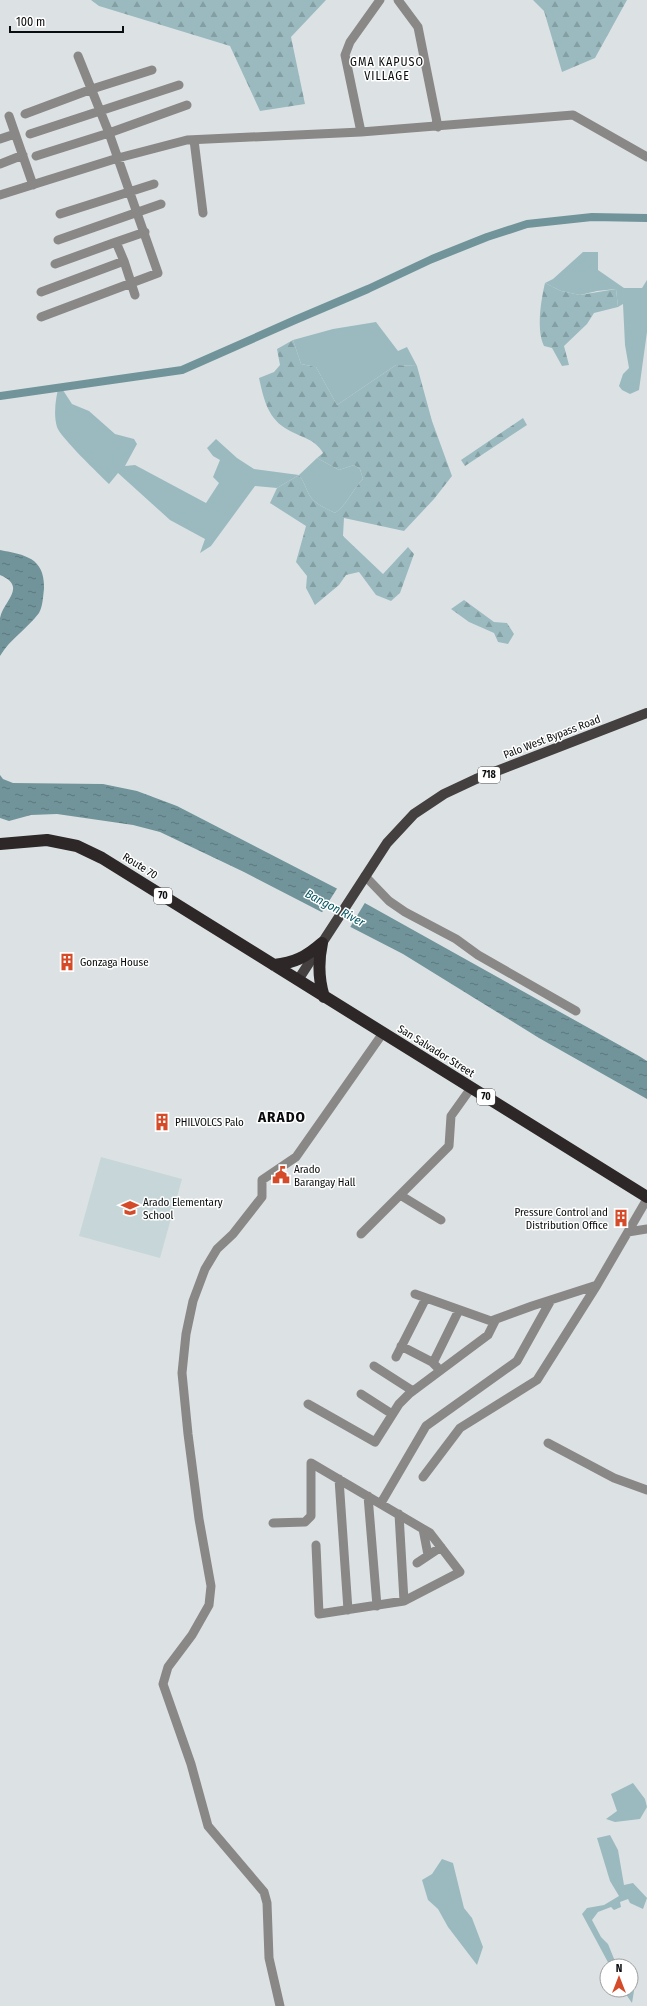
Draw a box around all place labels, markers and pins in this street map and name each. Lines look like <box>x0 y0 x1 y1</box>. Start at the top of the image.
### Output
building icon: Gonzaga House <box>57 952 77 972</box>
place label: Gonzaga House <box>80 956 149 969</box>
building icon: PHILVOLCS Palo <box>152 1112 172 1132</box>
place label: PHILVOLCS Palo <box>175 1116 244 1129</box>
place label: Arado Barangay Hall <box>294 1163 356 1189</box>
public building icon: Arado Barangay Hall <box>271 1165 291 1185</box>
place label: Arado Elementary School <box>143 1196 223 1222</box>
school or university icon: Arado Elementary School <box>120 1198 140 1218</box>
place label: Pressure Control and Distribution Office <box>514 1206 608 1232</box>
building icon: Pressure Control and Distribution Office <box>611 1208 631 1228</box>

